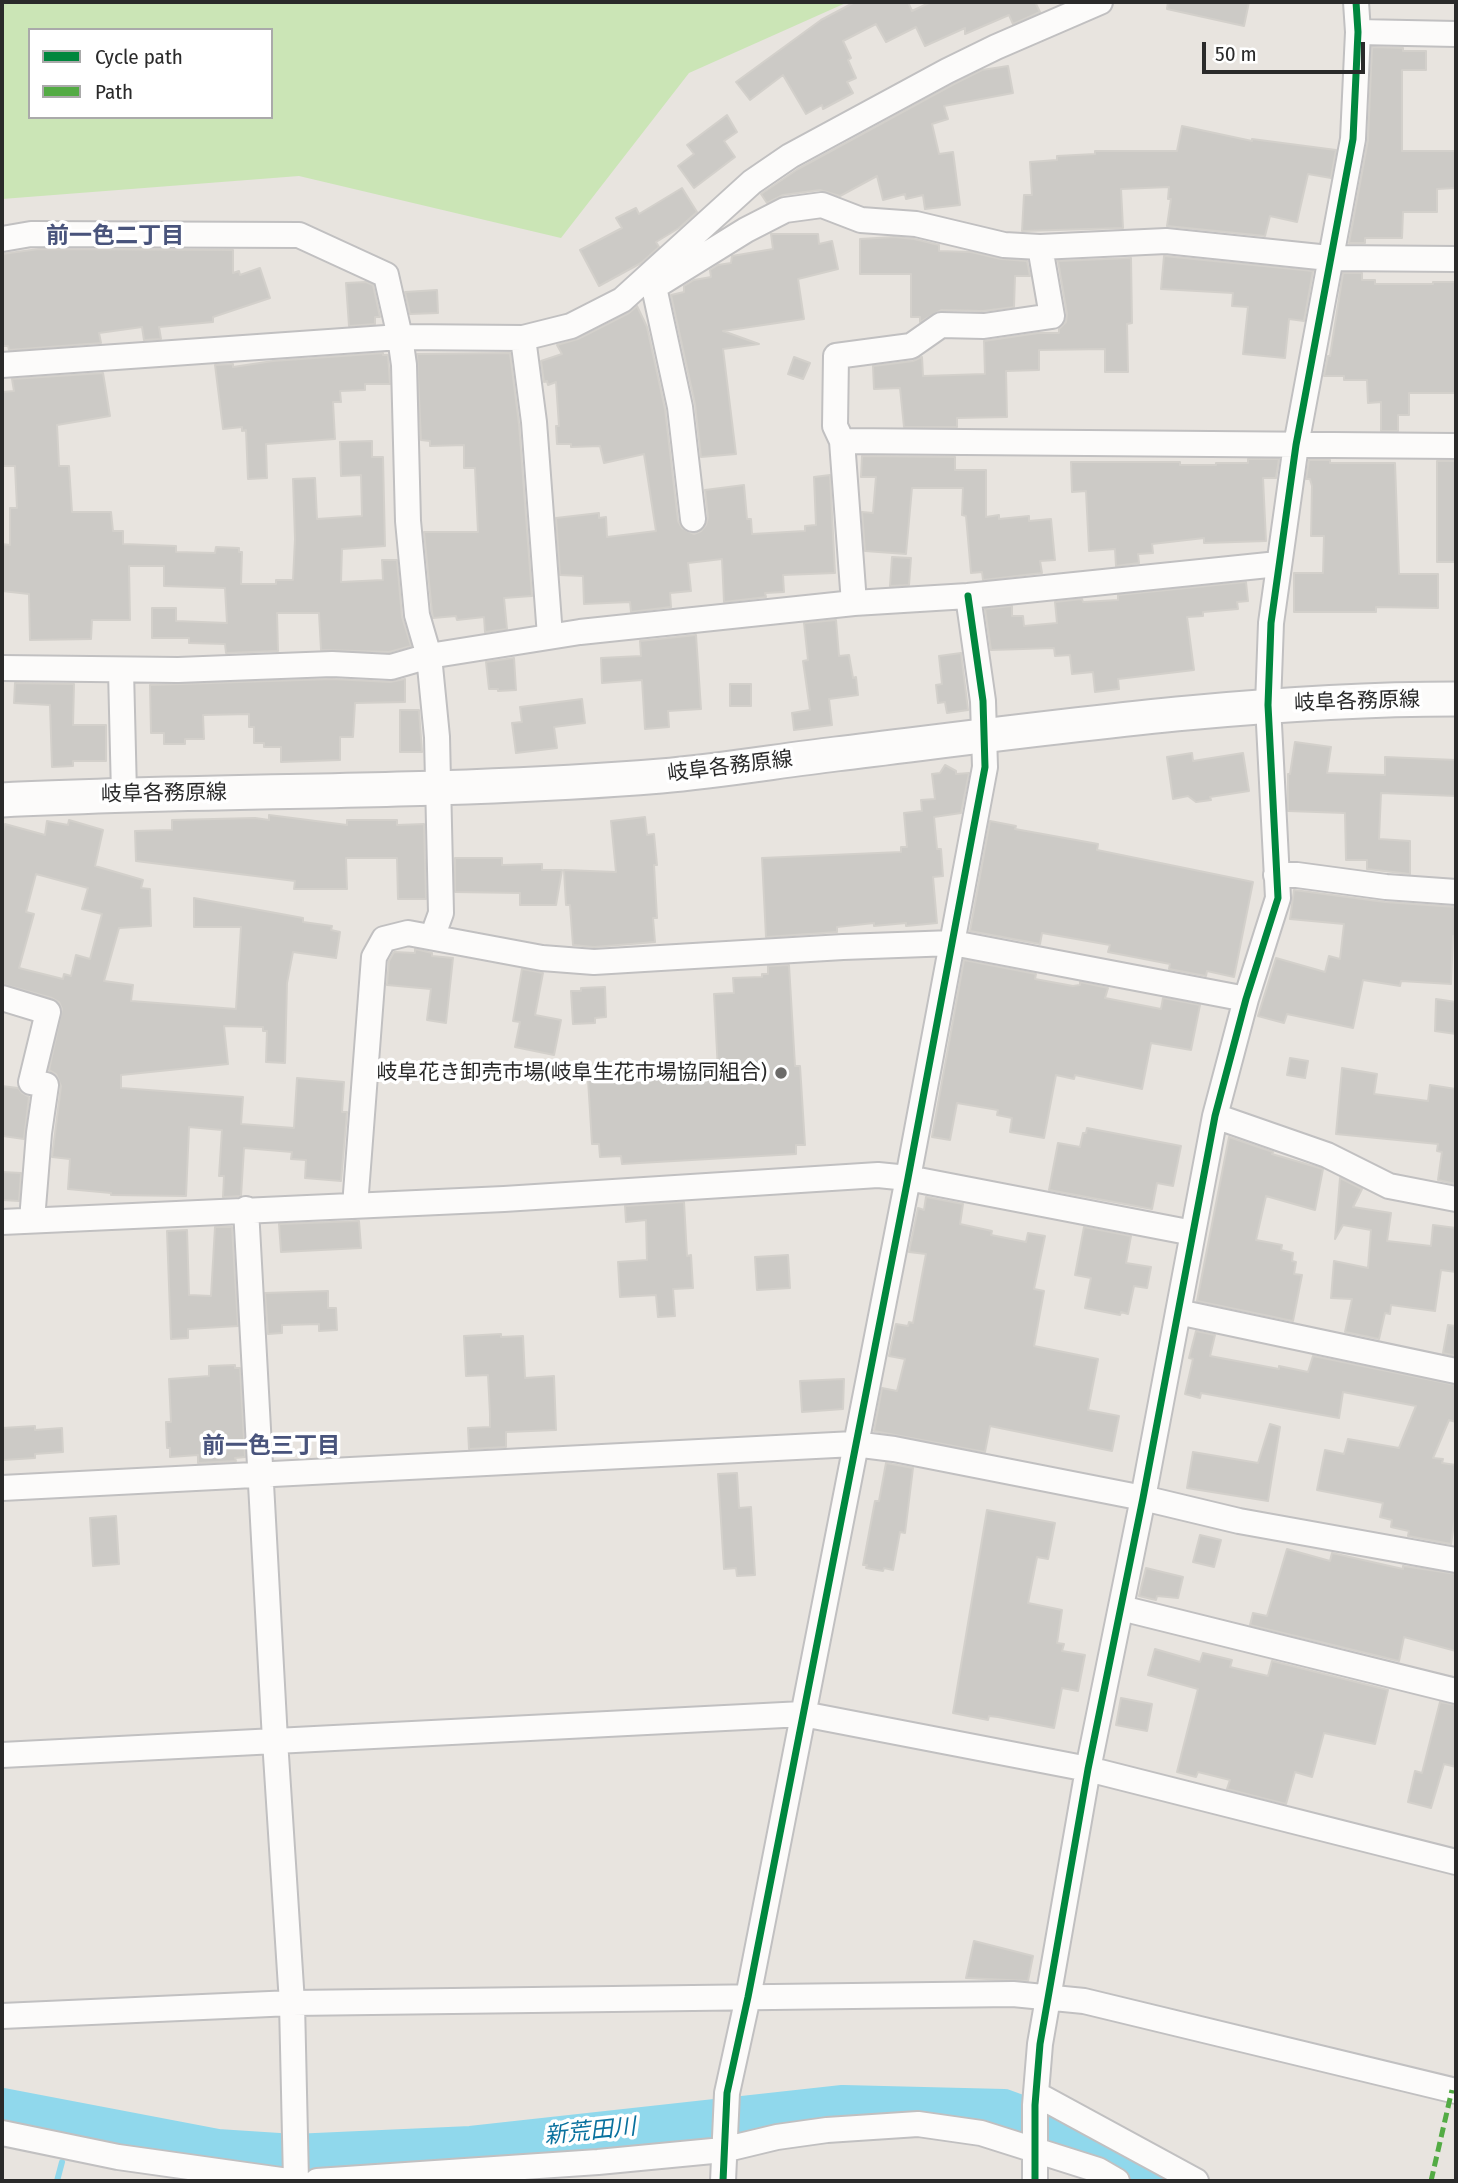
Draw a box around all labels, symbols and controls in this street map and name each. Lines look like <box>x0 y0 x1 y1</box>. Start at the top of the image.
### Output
legend <box>28 28 273 119</box>
scale bar <box>1206 28 1369 72</box>
text: 50 m <box>1215 41 1257 67</box>
text: Cycle path <box>95 44 183 70</box>
text: Path <box>95 79 133 105</box>
district label: 前一色二丁目 <box>46 223 184 251</box>
street label: 岐阜各務原線 <box>1294 687 1420 717</box>
street label: 岐阜各務原線 <box>666 747 794 787</box>
street label: 岐阜各務原線 <box>101 780 227 808</box>
place label: 岐阜花き卸売市場(岐阜生花市場協同組合) <box>377 1060 767 1086</box>
marker: 岐阜花き卸売市場(岐阜生花市場協同組合) <box>773 1065 789 1081</box>
district label: 前一色三丁目 <box>202 1433 340 1461</box>
water label: 新荒田川 <box>543 2113 637 2151</box>

